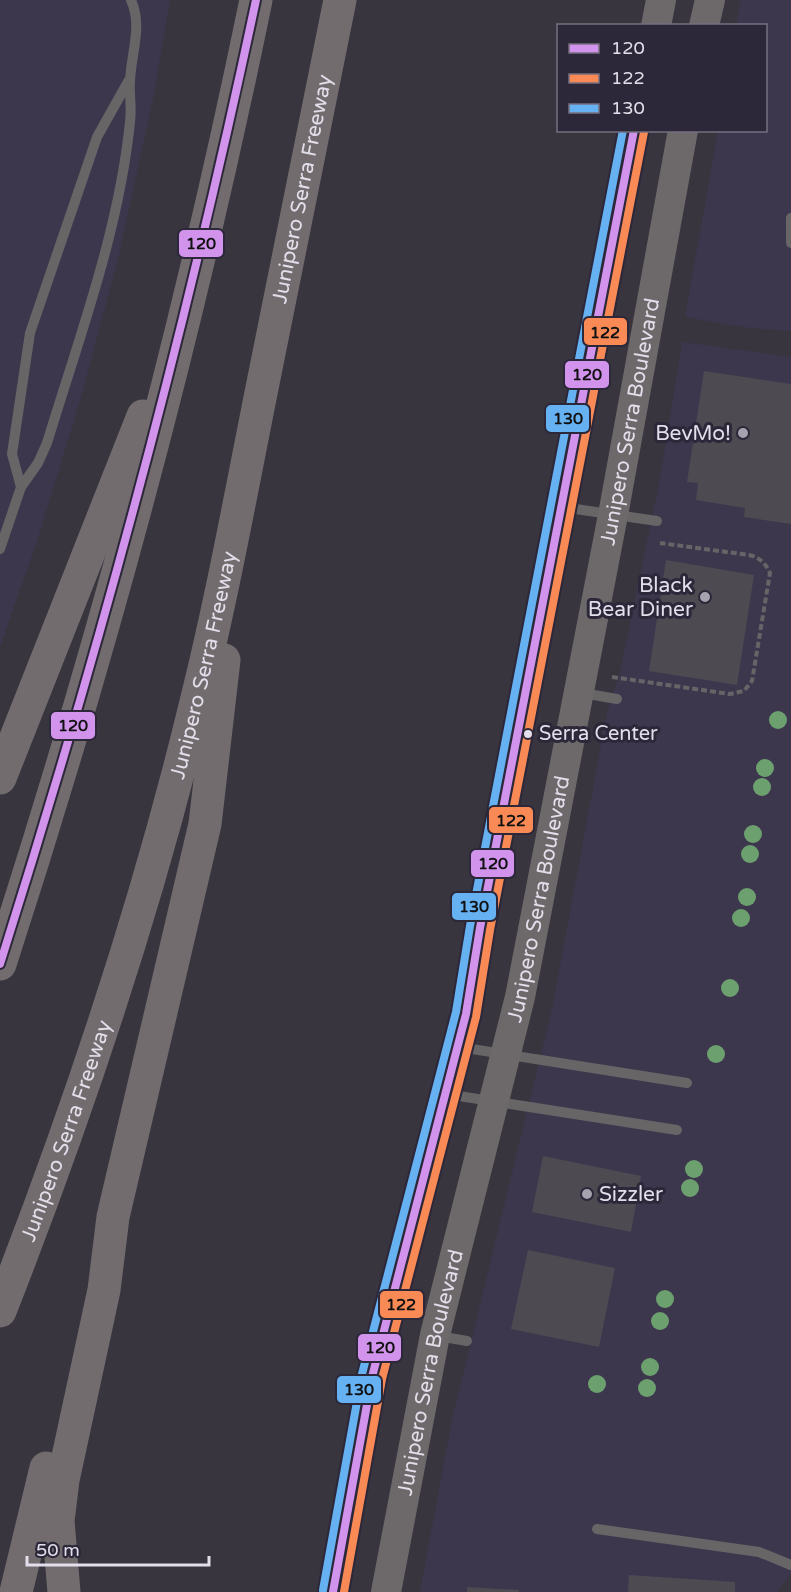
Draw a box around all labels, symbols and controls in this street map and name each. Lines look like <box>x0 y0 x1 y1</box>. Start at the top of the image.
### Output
legend <box>557 24 767 132</box>
text: 120 <box>611 37 645 59</box>
text: 122 <box>611 67 645 89</box>
street label: Junipero Serra Freeway <box>267 72 337 306</box>
text: 130 <box>611 97 645 119</box>
line badge: 120 <box>178 229 224 258</box>
text: 120 <box>186 234 216 254</box>
street label: Junipero Serra Boulevard <box>595 296 665 547</box>
line badge: 122 <box>583 317 628 346</box>
text: 122 <box>590 323 620 343</box>
line badge: 120 <box>564 360 610 389</box>
text: 120 <box>572 365 602 385</box>
line badge: 130 <box>545 404 590 433</box>
text: 130 <box>553 409 583 429</box>
place label: BevMo! <box>655 421 731 446</box>
marker: BevMo! <box>736 426 750 440</box>
street label: Junipero Serra Freeway <box>165 549 242 782</box>
place label: Black Bear Diner <box>588 573 693 622</box>
marker: Black Bear Diner <box>698 590 712 604</box>
line badge: 120 <box>50 711 96 740</box>
text: 120 <box>58 716 88 736</box>
place label: Serra Center <box>539 722 658 746</box>
marker: Serra Center <box>522 728 534 740</box>
street label: Junipero Serra Boulevard <box>502 773 575 1025</box>
line badge: 122 <box>488 806 534 834</box>
text: 122 <box>496 811 526 831</box>
line badge: 120 <box>470 849 515 878</box>
text: 120 <box>478 854 508 874</box>
line badge: 130 <box>451 892 497 921</box>
text: 130 <box>459 897 489 917</box>
street label: Junipero Serra Freeway <box>15 1017 117 1245</box>
place label: Sizzler <box>599 1182 663 1207</box>
marker: Sizzler <box>580 1187 594 1201</box>
street label: Junipero Serra Boulevard <box>392 1247 469 1498</box>
line badge: 122 <box>379 1290 424 1319</box>
text: 122 <box>386 1295 416 1315</box>
line badge: 120 <box>357 1333 402 1362</box>
text: 120 <box>365 1338 395 1358</box>
line badge: 130 <box>336 1375 382 1404</box>
text: 130 <box>344 1380 374 1400</box>
scale bar <box>27 1529 208 1567</box>
text: 50 m <box>36 1539 80 1561</box>

